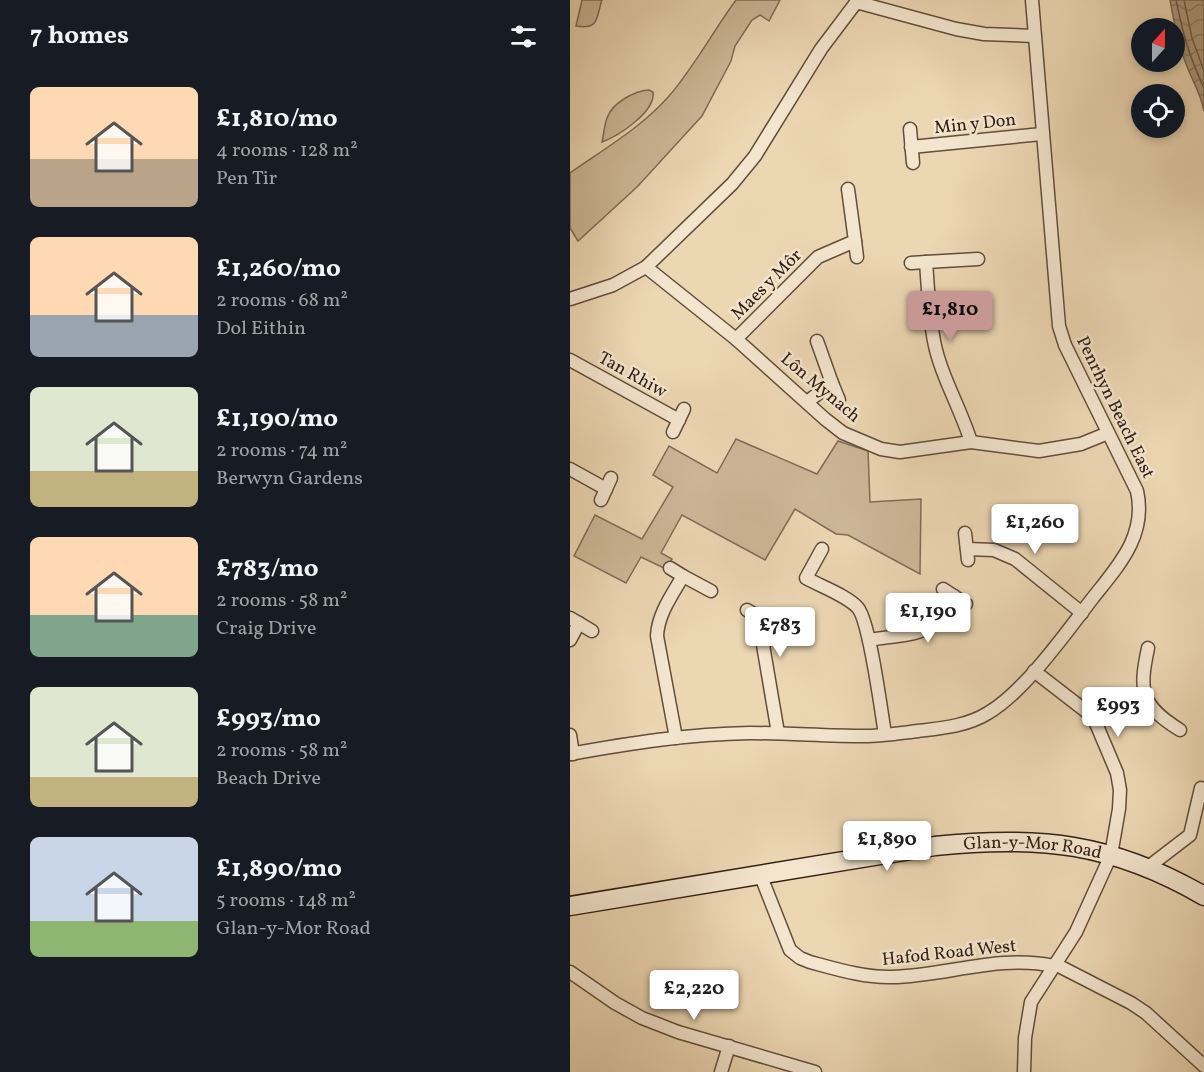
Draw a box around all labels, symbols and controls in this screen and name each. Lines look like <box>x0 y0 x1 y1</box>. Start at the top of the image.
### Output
text: 7 homes <box>30 18 129 54</box>
north arrow <box>1131 18 1185 72</box>
map controls <box>1131 18 1185 138</box>
icon: filters <box>507 20 540 53</box>
button: locate <box>1131 84 1185 138</box>
text: £1,810/mo <box>216 101 338 137</box>
street label: Min y Don <box>933 108 1018 141</box>
icon: home <box>78 111 150 183</box>
text: 4 rooms · 128 m² <box>216 137 358 165</box>
text: Pen Tir <box>216 165 277 193</box>
street label: Maes y Môr <box>726 244 809 326</box>
text: £1,260/mo <box>216 251 341 287</box>
icon: home <box>78 261 150 333</box>
text: 2 rooms · 68 m² <box>216 287 348 315</box>
pin: £1,810 <box>901 291 999 342</box>
text: £1,810 <box>922 296 978 324</box>
text: Dol Eithin <box>216 315 306 343</box>
street label: Penrhyn Beach East <box>1069 332 1160 483</box>
street label: Tan Rhiw <box>593 346 671 404</box>
street label: Lôn Mynach <box>775 347 866 429</box>
text: £1,190/mo <box>216 401 338 437</box>
icon: home <box>78 411 150 483</box>
text: 2 rooms · 74 m² <box>216 437 347 465</box>
text: Berwyn Gardens <box>216 465 363 493</box>
pin: £1,260 <box>986 504 1084 555</box>
text: £1,260 <box>1005 509 1065 537</box>
text: £783/mo <box>216 551 319 587</box>
icon: home <box>78 561 150 633</box>
text: 2 rooms · 58 m² <box>216 587 347 615</box>
pin: £1,190 <box>879 593 977 644</box>
text: £1,190 <box>900 598 956 626</box>
pin: £783 <box>744 607 816 658</box>
text: £783 <box>759 612 801 640</box>
text: Craig Drive <box>216 615 316 643</box>
pin: £993 <box>1082 687 1154 738</box>
text: £993 <box>1096 692 1140 720</box>
text: £993/mo <box>216 701 321 737</box>
icon: home <box>78 711 150 783</box>
text: 2 rooms · 58 m² <box>216 737 347 765</box>
text: Beach Drive <box>216 765 321 793</box>
pin: £1,890 <box>838 821 936 872</box>
text: £1,890 <box>857 826 917 854</box>
street label: Glan-y-Mor Road <box>963 831 1104 866</box>
text: £1,890/mo <box>216 851 342 887</box>
icon: home <box>78 861 150 933</box>
text: 5 rooms · 148 m² <box>216 887 356 915</box>
text: Glan-y-Mor Road <box>216 915 371 943</box>
street label: Hafod Road West <box>881 934 1018 973</box>
pin: £2,220 <box>645 970 743 1021</box>
text: £2,220 <box>664 975 724 1003</box>

